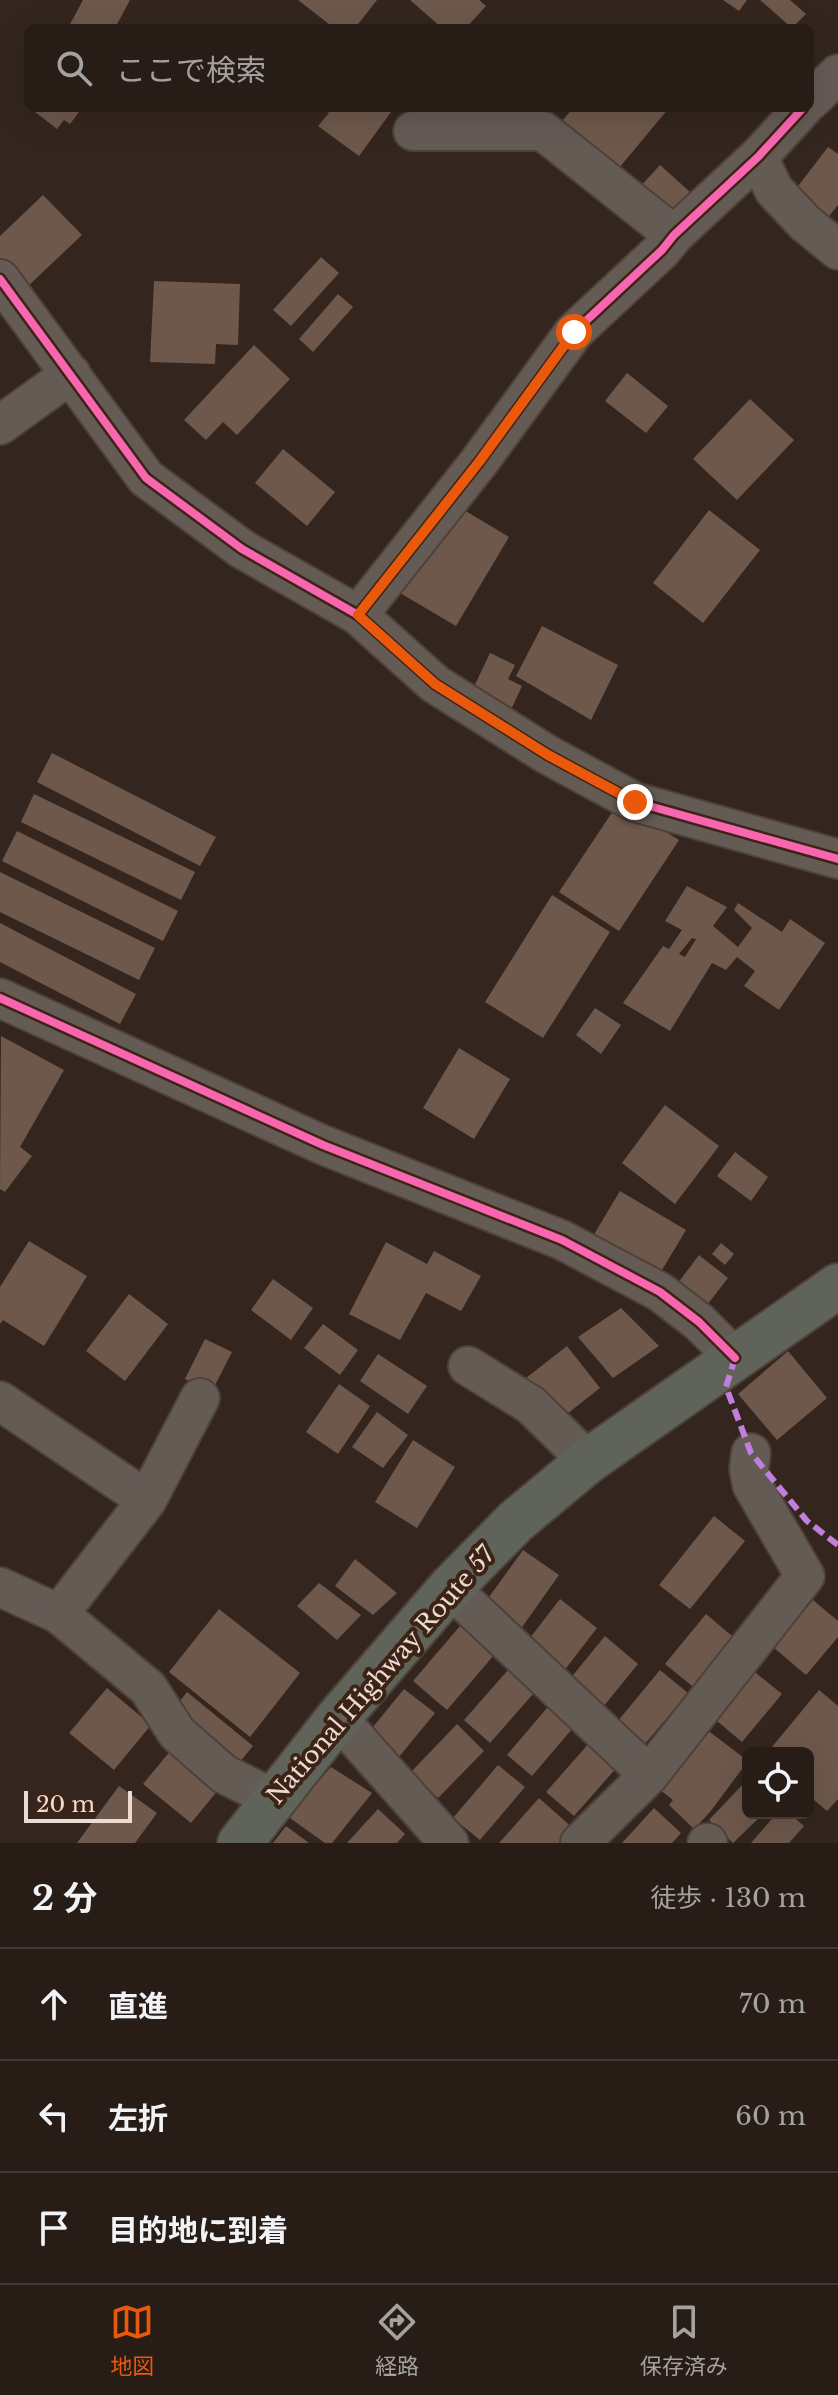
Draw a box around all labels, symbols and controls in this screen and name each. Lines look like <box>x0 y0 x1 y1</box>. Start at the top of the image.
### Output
search box <box>24 24 814 112</box>
icon: search <box>52 46 96 90</box>
text: ここで検索 <box>116 52 266 89</box>
route start <box>556 314 592 350</box>
route end <box>617 784 653 820</box>
street label: National Highway Route 57 <box>261 1539 501 1810</box>
map controls <box>742 1747 814 1819</box>
button: locate <box>742 1747 814 1819</box>
scale bar <box>24 1787 132 1823</box>
text: 20 m <box>36 1791 95 1818</box>
text: 2 分 <box>32 1877 97 1919</box>
text: 徒歩 · 130 m <box>650 1882 806 1914</box>
icon: ahead <box>32 1982 76 2026</box>
text: 直進 <box>108 1988 168 2025</box>
text: 70 m <box>739 1988 806 2020</box>
icon: left <box>32 2094 76 2138</box>
text: 左折 <box>108 2100 168 2137</box>
text: 60 m <box>735 2100 806 2132</box>
icon: arrive <box>32 2206 76 2250</box>
text: 目的地に到着 <box>108 2212 288 2249</box>
tab: 地図 <box>110 2300 154 2380</box>
tab: 経路 <box>375 2300 419 2380</box>
tab: 保存済み <box>640 2300 728 2380</box>

